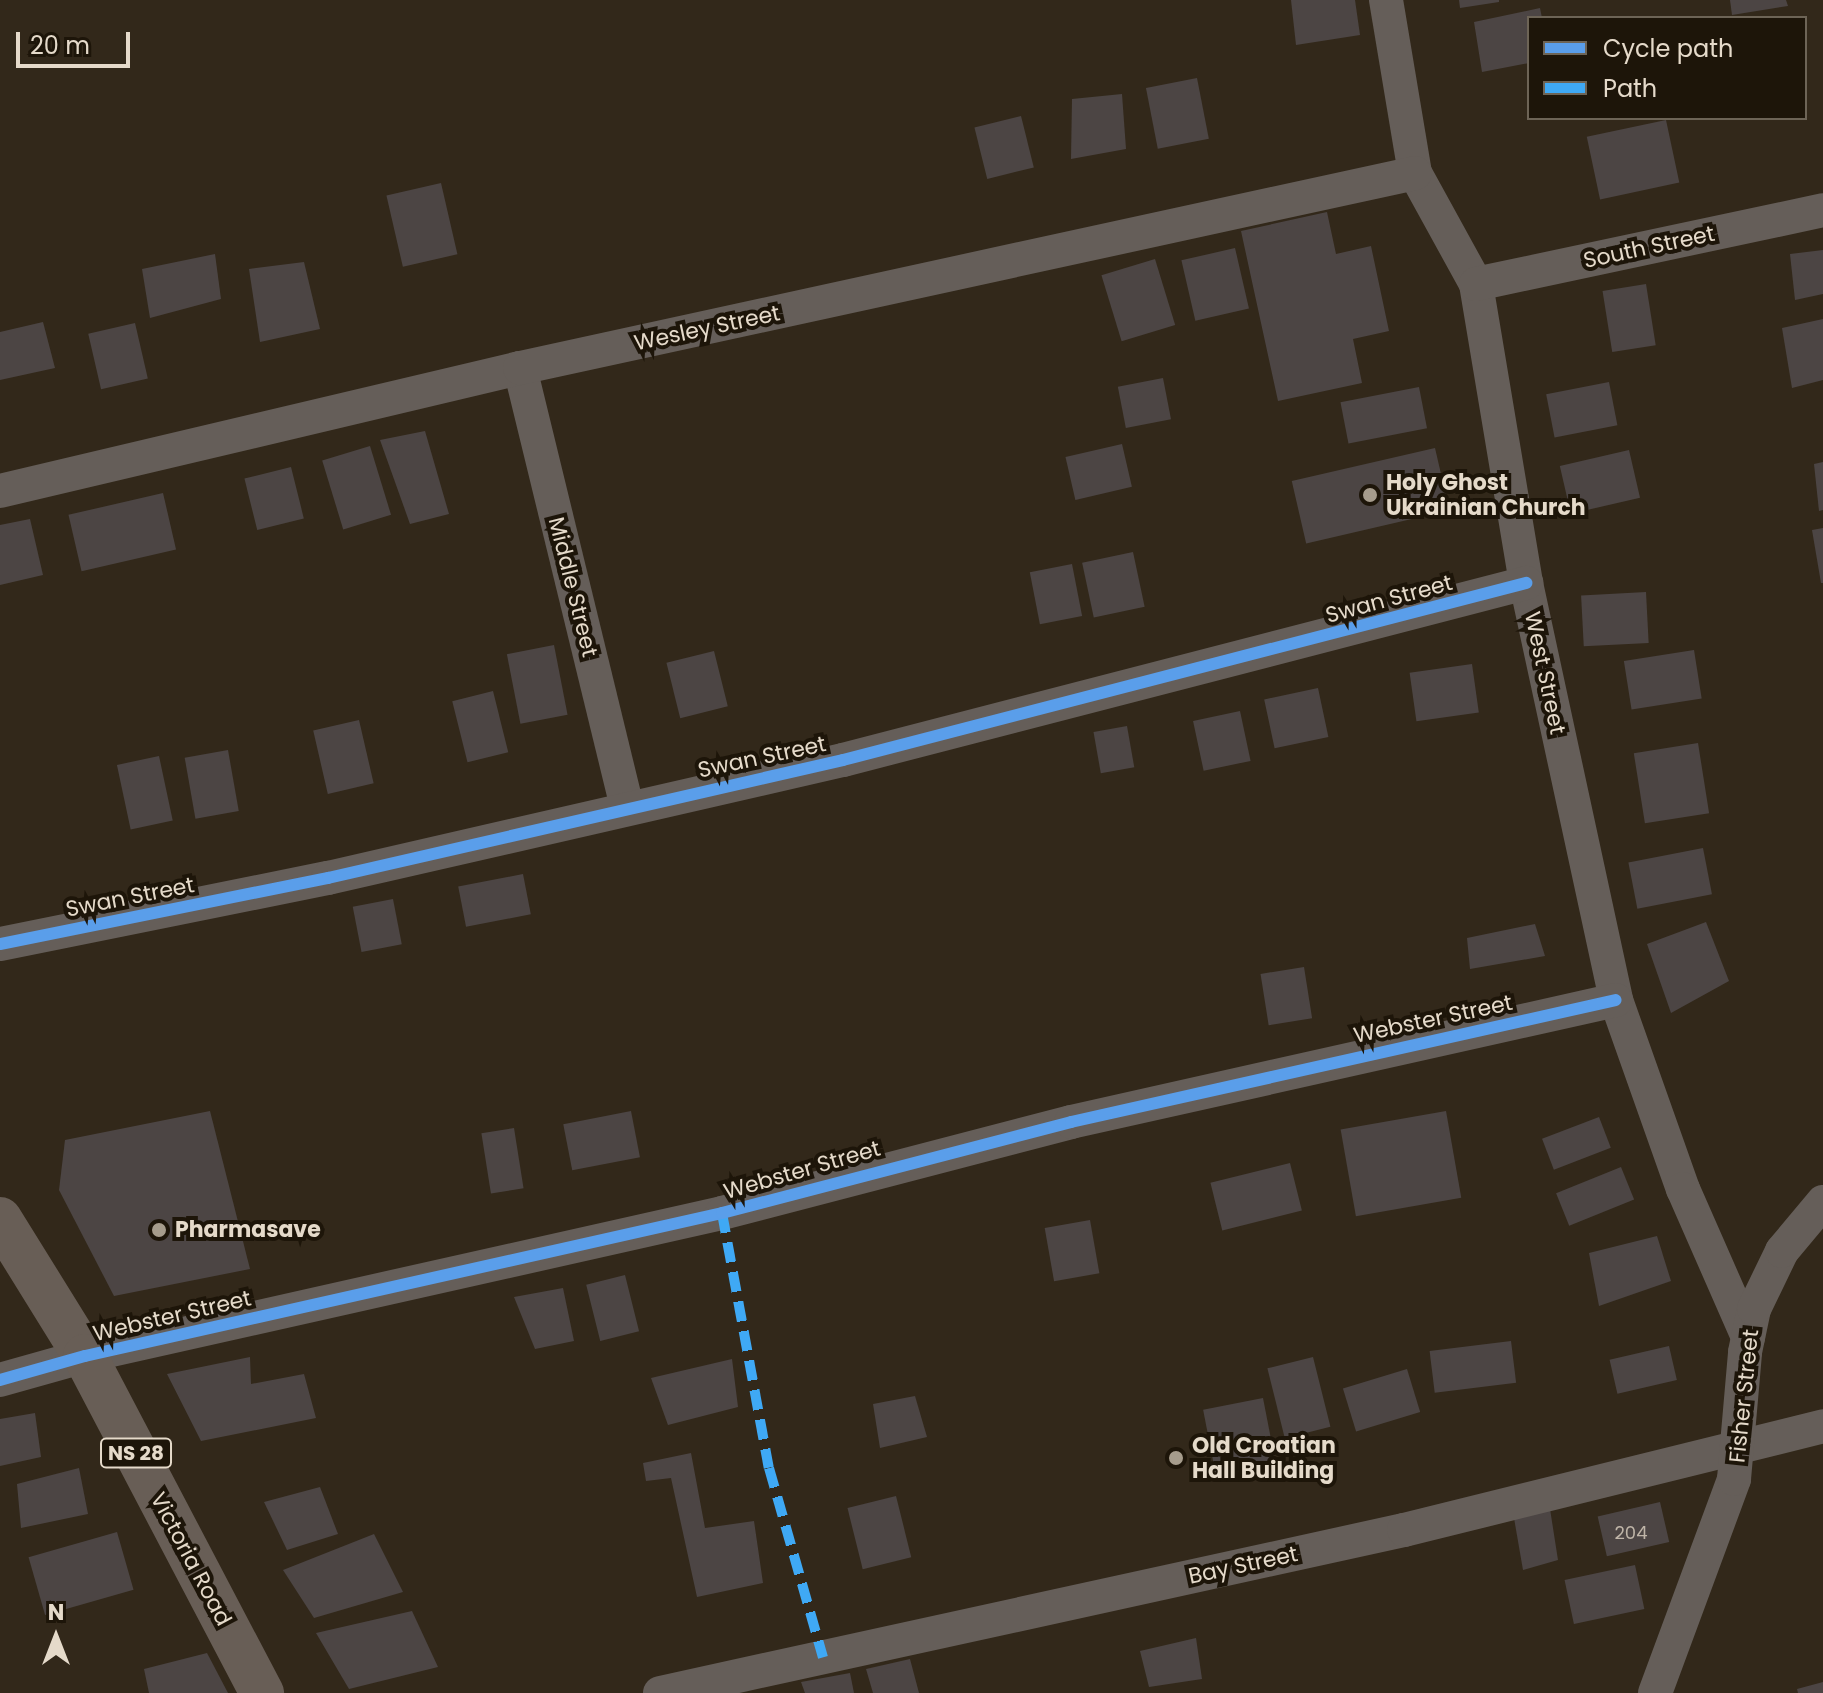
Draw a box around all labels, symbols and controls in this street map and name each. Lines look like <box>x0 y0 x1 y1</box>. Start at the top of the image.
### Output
scale bar <box>20 16 134 66</box>
legend <box>1527 16 1807 120</box>
text: 20 m <box>30 29 90 62</box>
text: Cycle path <box>1603 32 1733 65</box>
text: Path <box>1603 72 1657 105</box>
street label: South Street <box>1581 220 1717 274</box>
street label: Wesley Street <box>632 300 782 356</box>
place label: Holy Ghost Ukrainian Church <box>1386 469 1586 520</box>
marker: Holy Ghost Ukrainian Church <box>1361 486 1379 504</box>
street label: Middle Street <box>543 514 603 660</box>
street label: Swan Street <box>1323 569 1455 629</box>
street label: West Street <box>1519 609 1571 737</box>
street label: Swan Street <box>696 731 828 783</box>
street label: Swan Street <box>64 872 196 922</box>
street label: Webster Street <box>1351 989 1515 1049</box>
street label: Webster Street <box>721 1135 883 1205</box>
place label: Pharmasave <box>175 1217 321 1243</box>
marker: Pharmasave <box>150 1221 168 1239</box>
street label: Webster Street <box>90 1285 254 1347</box>
street label: Fisher Street <box>1724 1328 1764 1464</box>
place label: Old Croatian Hall Building <box>1192 1432 1336 1484</box>
road number: NS 28 <box>100 1437 172 1469</box>
marker: Old Croatian Hall Building <box>1167 1449 1185 1467</box>
street label: Victoria Road <box>145 1488 237 1630</box>
house number: 204 <box>1615 1522 1647 1544</box>
street label: Bay Street <box>1186 1541 1300 1589</box>
north arrow <box>16 1597 96 1677</box>
text: N <box>48 1597 64 1628</box>

